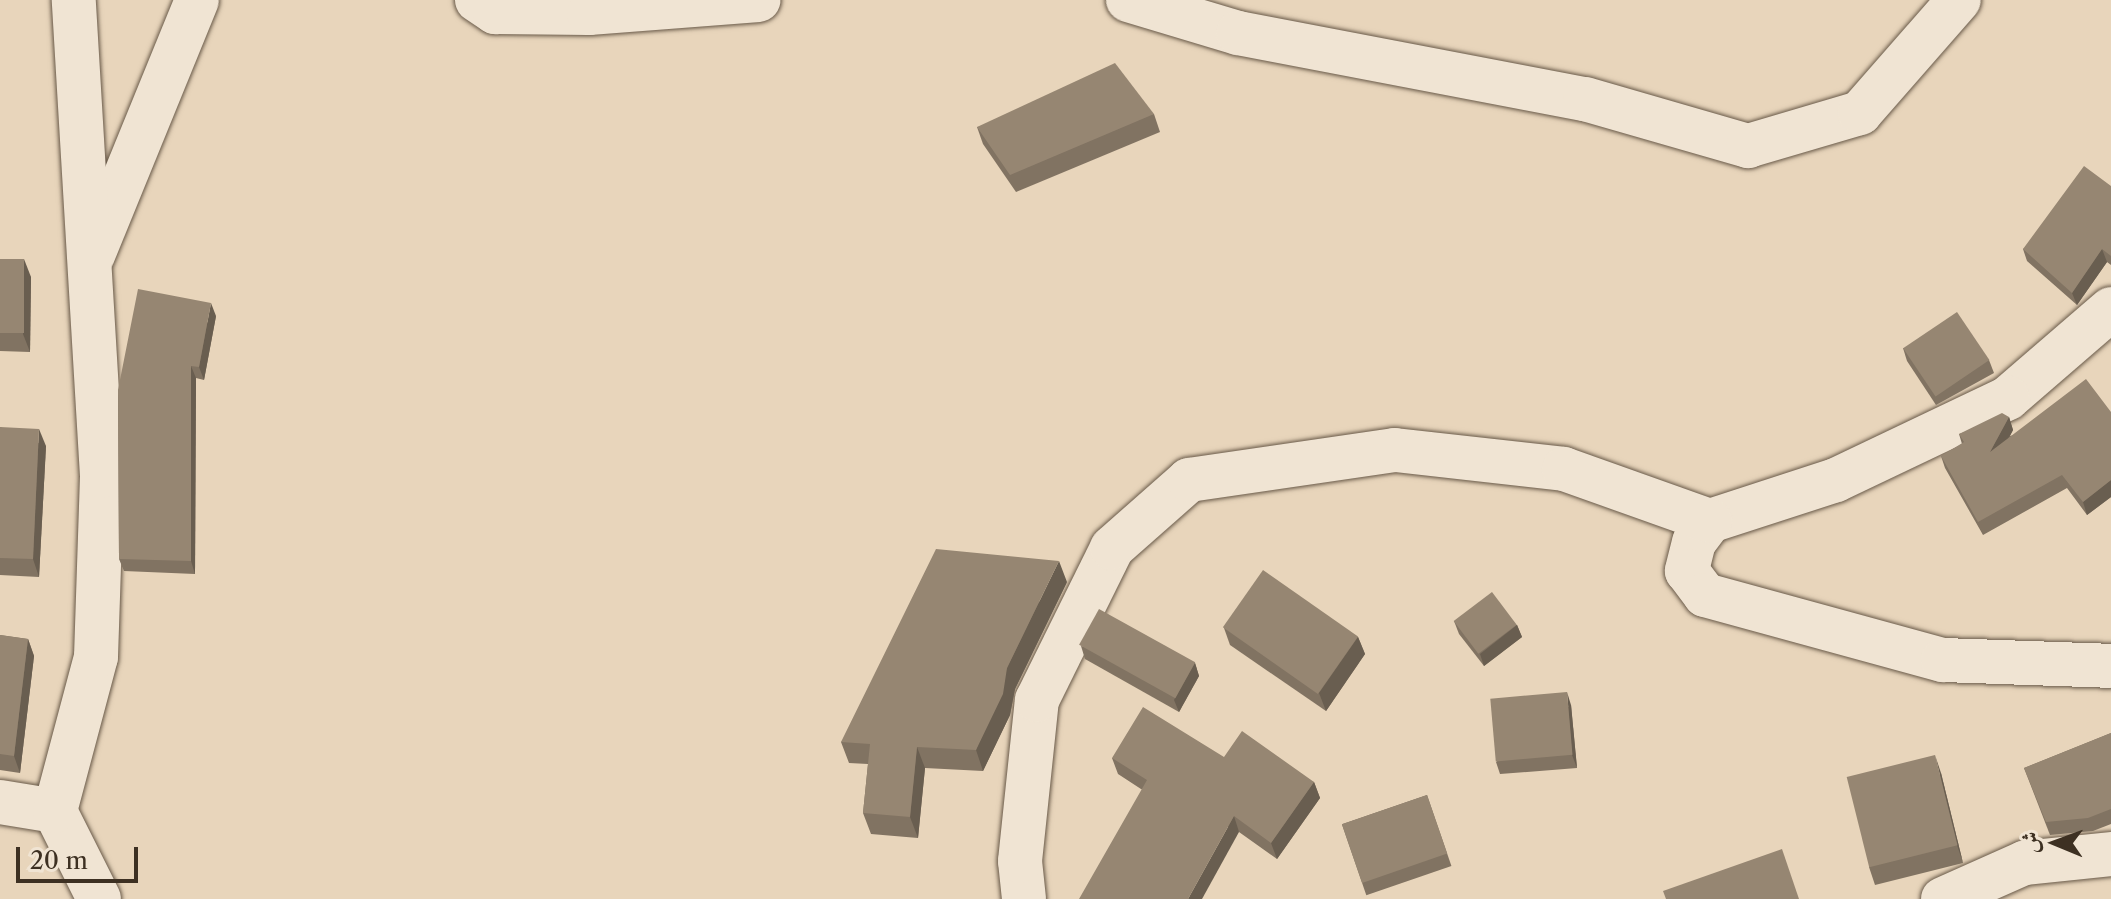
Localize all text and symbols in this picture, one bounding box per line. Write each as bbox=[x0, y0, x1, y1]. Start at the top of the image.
north arrow bbox=[2015, 803, 2095, 883]
scale bar bbox=[20, 831, 142, 881]
text: ش bbox=[2017, 831, 2044, 854]
text: 20 m bbox=[30, 846, 88, 875]

